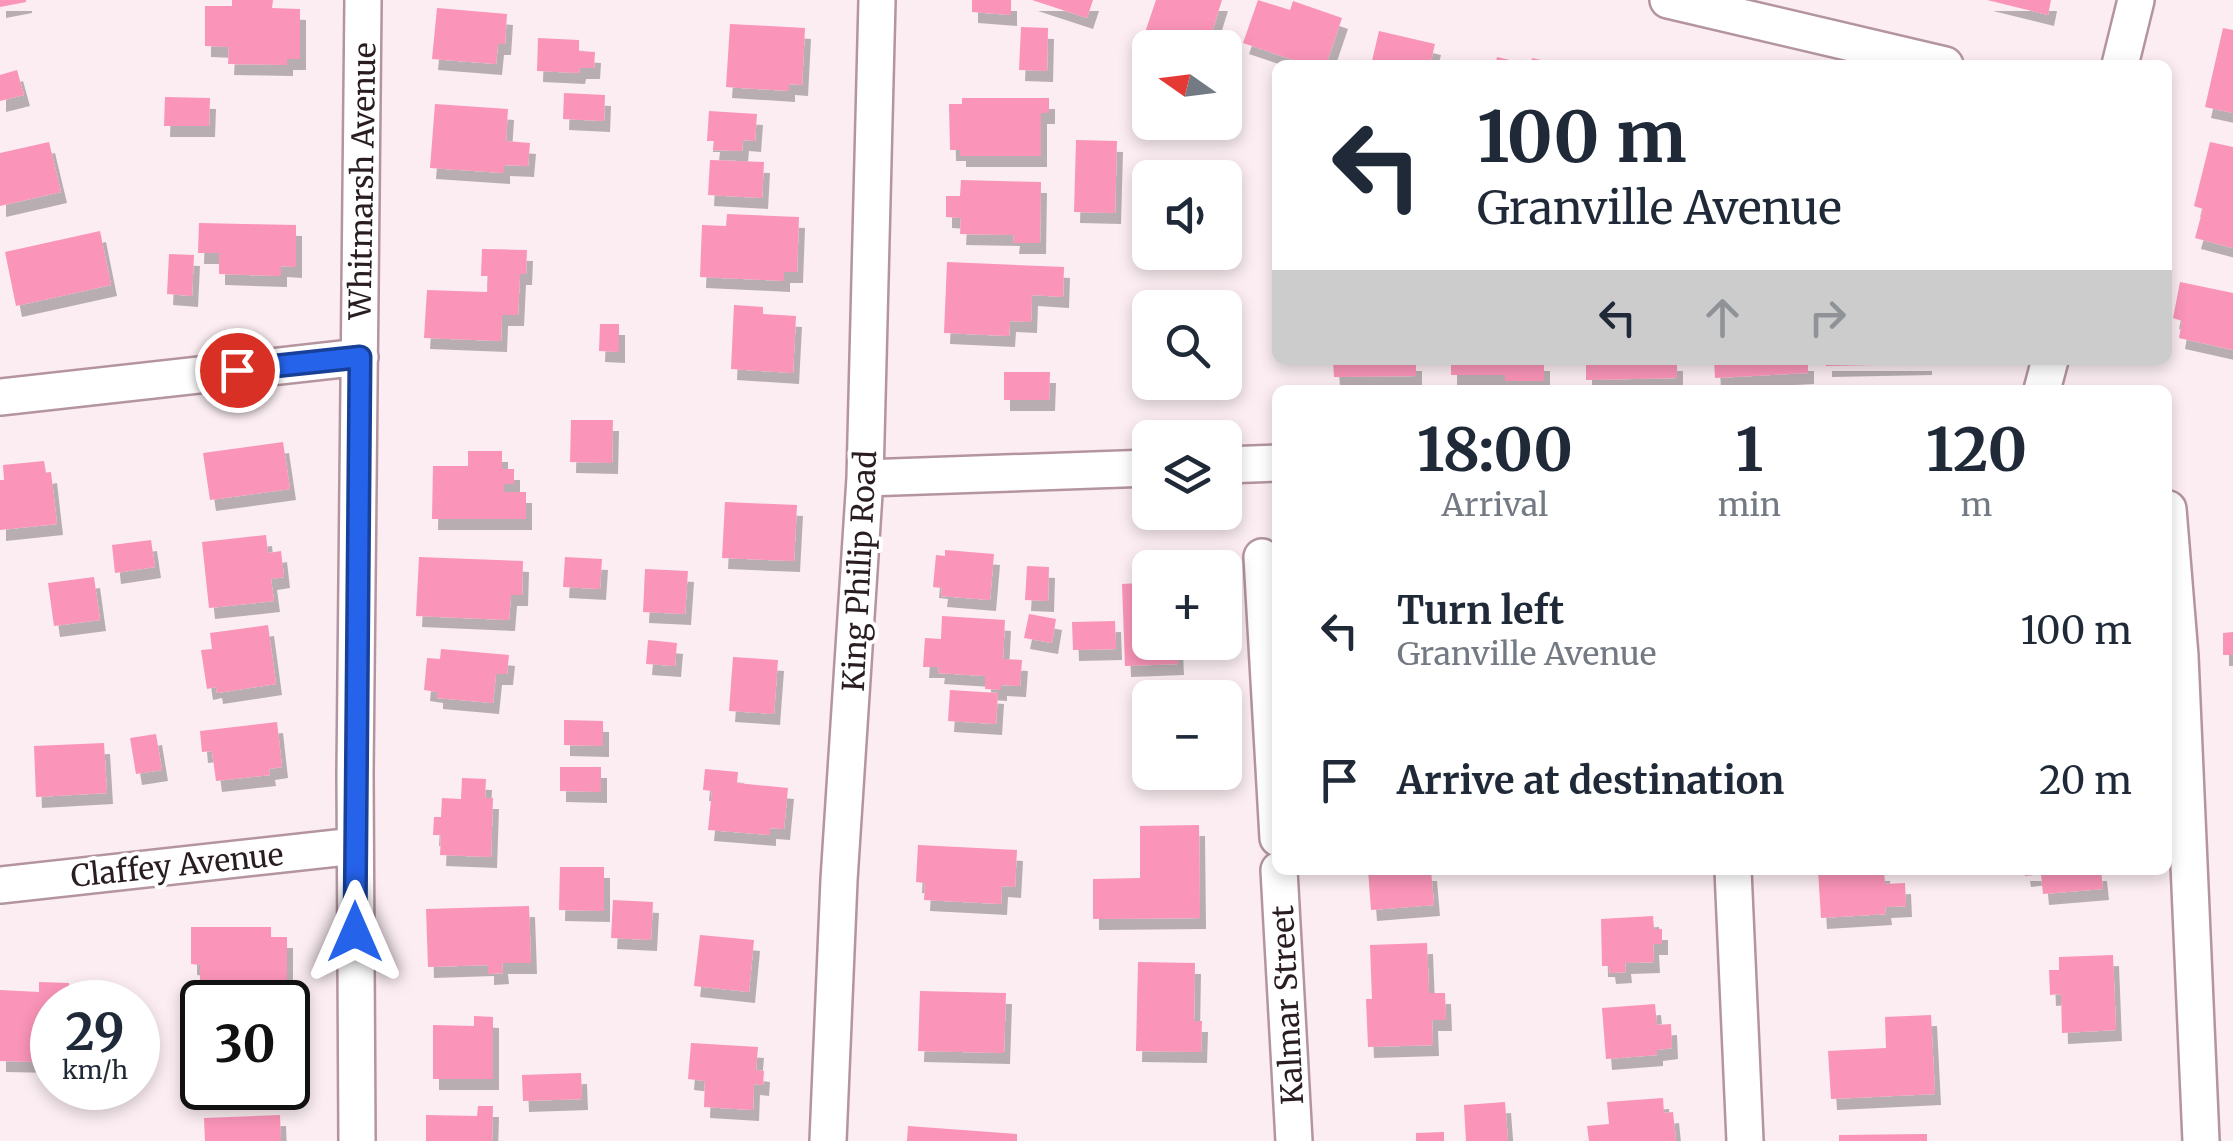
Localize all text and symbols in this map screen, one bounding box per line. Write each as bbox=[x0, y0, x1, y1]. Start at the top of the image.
north arrow bbox=[1132, 30, 1242, 140]
map controls bbox=[1132, 30, 1242, 790]
street label: Whitmarsh Avenue bbox=[341, 42, 383, 321]
text: 100 m bbox=[1477, 93, 1687, 181]
icon: left bbox=[1312, 100, 1442, 230]
button: sound bbox=[1132, 160, 1242, 270]
text: Granville Avenue bbox=[1477, 180, 1842, 236]
button: search bbox=[1132, 290, 1242, 400]
icon: left bbox=[1590, 290, 1645, 345]
icon: ahead bbox=[1695, 290, 1750, 345]
icon: right bbox=[1800, 290, 1855, 345]
pin bbox=[195, 328, 280, 413]
icon: arrive bbox=[210, 343, 265, 398]
text: 18:00 bbox=[1417, 412, 1573, 487]
text: 1 bbox=[1735, 412, 1763, 487]
text: 120 bbox=[1926, 412, 2027, 487]
button: layers bbox=[1132, 420, 1242, 530]
street label: King Philip Road bbox=[834, 449, 884, 693]
text: Arrival bbox=[1441, 485, 1548, 525]
text: min bbox=[1718, 485, 1781, 525]
text: m bbox=[1961, 485, 1992, 525]
button: + bbox=[1132, 550, 1242, 660]
text: Turn left bbox=[1397, 587, 1564, 634]
icon: left bbox=[1312, 603, 1367, 658]
text: 100 m bbox=[2020, 607, 2132, 654]
text: Granville Avenue bbox=[1397, 634, 1656, 674]
button: − bbox=[1132, 680, 1242, 790]
icon: arrive bbox=[1312, 753, 1367, 808]
text: Arrive at destination bbox=[1397, 757, 1784, 804]
text: 20 m bbox=[2039, 757, 2132, 804]
street label: Claffey Avenue bbox=[69, 835, 285, 895]
position arrow bbox=[303, 880, 407, 984]
street label: Kalmar Street bbox=[1263, 904, 1311, 1106]
speed limit sign: 30 bbox=[180, 980, 310, 1110]
text: 29 bbox=[65, 1001, 125, 1064]
text: km/h bbox=[62, 1054, 128, 1086]

